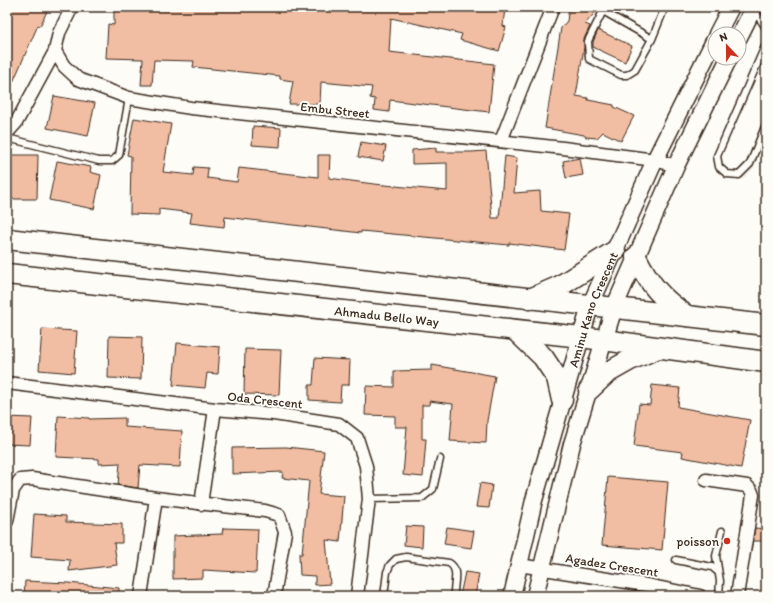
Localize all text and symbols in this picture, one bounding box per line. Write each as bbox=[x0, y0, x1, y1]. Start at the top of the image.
north arrow bbox=[707, 26, 747, 66]
text: N bbox=[718, 30, 729, 45]
street label: Embu Street bbox=[300, 99, 371, 121]
street label: Aminu Kano Crescent bbox=[565, 249, 621, 369]
street label: Ahmadu Bello Way bbox=[334, 302, 440, 329]
street label: Oda Crescent bbox=[227, 389, 304, 411]
place label: poisson bbox=[677, 534, 720, 549]
marker: poisson bbox=[722, 536, 732, 546]
street label: Agadez Crescent bbox=[564, 550, 660, 580]

